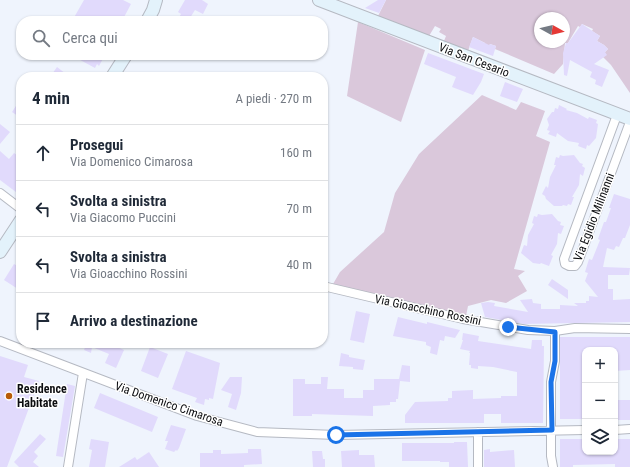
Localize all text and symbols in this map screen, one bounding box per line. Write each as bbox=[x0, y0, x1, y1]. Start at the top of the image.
north arrow bbox=[534, 12, 570, 48]
search box bbox=[16, 16, 328, 60]
icon: search bbox=[30, 27, 52, 49]
text: Cerca qui bbox=[62, 29, 118, 47]
street label: Via San Cesario bbox=[437, 40, 511, 80]
text: 4 min bbox=[32, 88, 70, 108]
text: A piedi · 270 m bbox=[235, 91, 312, 106]
text: Prosegui bbox=[70, 136, 123, 154]
icon: ahead bbox=[32, 142, 54, 164]
text: 160 m bbox=[280, 145, 312, 160]
text: Via Domenico Cimarosa bbox=[70, 154, 193, 169]
street label: Via Egidio Milinanni bbox=[571, 171, 617, 263]
text: Svolta a sinistra bbox=[70, 192, 167, 210]
icon: left bbox=[32, 198, 54, 220]
text: 70 m bbox=[286, 201, 312, 216]
text: Via Giacomo Puccini bbox=[70, 210, 176, 225]
text: Svolta a sinistra bbox=[70, 248, 167, 266]
icon: left bbox=[32, 254, 54, 276]
text: 40 m bbox=[286, 257, 312, 272]
text: Via Gioacchino Rossini bbox=[70, 266, 188, 281]
street label: Via Gioacchino Rossini bbox=[373, 292, 483, 328]
icon: arrive bbox=[32, 310, 54, 332]
text: Arrivo a destinazione bbox=[70, 312, 198, 330]
route end bbox=[499, 318, 517, 336]
map controls bbox=[582, 347, 618, 455]
button: + bbox=[582, 347, 618, 383]
street label: Via Domenico Cimarosa bbox=[113, 379, 225, 429]
place label: Residence Habitate bbox=[17, 382, 67, 410]
button: − bbox=[582, 383, 618, 419]
marker: Residence Habitate bbox=[4, 391, 14, 401]
button: layers bbox=[582, 419, 618, 455]
route start bbox=[327, 426, 345, 444]

